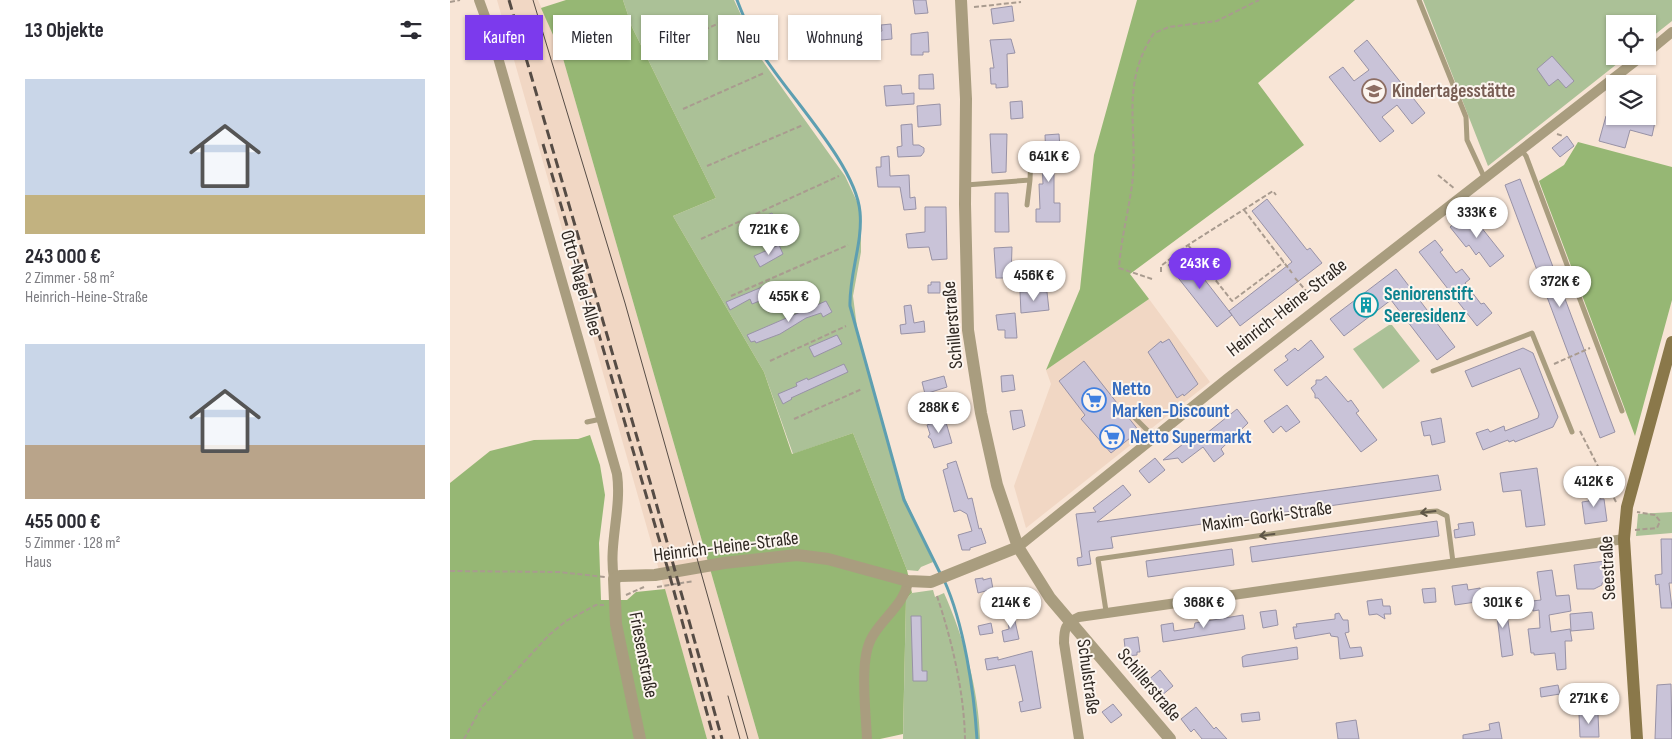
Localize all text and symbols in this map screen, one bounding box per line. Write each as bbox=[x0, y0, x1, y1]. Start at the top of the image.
chip: Kaufen bbox=[465, 15, 543, 60]
chip: Mieten bbox=[553, 15, 631, 60]
chip: Filter bbox=[641, 15, 708, 60]
chip: Neu bbox=[718, 15, 778, 60]
chip: Wohnung bbox=[788, 15, 881, 60]
map controls bbox=[1606, 15, 1656, 125]
button: locate bbox=[1606, 15, 1656, 65]
icon: filters bbox=[397, 16, 425, 44]
text: 13 Objekte bbox=[25, 18, 104, 43]
button: layers bbox=[1606, 75, 1656, 125]
school or university icon: Kindertagesstätte bbox=[1361, 78, 1387, 104]
place label: Kindertagesstätte bbox=[1392, 80, 1515, 103]
icon: home bbox=[180, 111, 270, 201]
pin: 641K € bbox=[1008, 140, 1090, 183]
text: 641K € bbox=[1029, 147, 1069, 166]
pin: 333K € bbox=[1436, 196, 1518, 239]
text: 333K € bbox=[1457, 203, 1497, 222]
pin: 721K € bbox=[728, 214, 810, 256]
text: 721K € bbox=[750, 220, 788, 239]
street label: Otto-Nagel-Allee bbox=[555, 228, 607, 338]
text: 243 000 € bbox=[25, 244, 101, 269]
pin: 243K € bbox=[1159, 248, 1241, 290]
text: 243K € bbox=[1180, 254, 1220, 273]
street label: Heinrich-Heine-Straße bbox=[1222, 254, 1352, 362]
pin: 456K € bbox=[993, 260, 1075, 302]
text: 456K € bbox=[1014, 266, 1054, 285]
pin: 372K € bbox=[1519, 266, 1601, 308]
text: 2 Zimmer · 58 m² bbox=[25, 269, 115, 288]
text: 372K € bbox=[1540, 272, 1580, 291]
pin: 455K € bbox=[748, 280, 830, 323]
street label: Schillerstraße bbox=[938, 280, 968, 370]
place label: Seniorenstift Seeresidenz bbox=[1384, 283, 1473, 328]
text: 455K € bbox=[769, 287, 809, 306]
text: Heinrich-Heine-Straße bbox=[25, 288, 148, 307]
building icon: Seniorenstift Seeresidenz bbox=[1353, 292, 1379, 318]
icon: home bbox=[180, 376, 270, 466]
place label: Netto Marken-Discount bbox=[1112, 378, 1230, 423]
supermarket icon: Netto Marken-Discount bbox=[1081, 387, 1107, 413]
pin: 288K € bbox=[898, 392, 980, 434]
text: 288K € bbox=[919, 398, 959, 417]
supermarket icon: Netto Supermarkt bbox=[1099, 424, 1125, 450]
place label: Netto Supermarkt bbox=[1130, 426, 1252, 449]
pin: 412K € bbox=[1553, 466, 1635, 508]
text: 412K € bbox=[1574, 472, 1614, 491]
street label: Maxim-Gorki-Straße bbox=[1201, 496, 1333, 538]
one-way arrow bbox=[1421, 507, 1437, 517]
text: 455 000 € bbox=[25, 509, 101, 534]
street label: Heinrich-Heine-Straße bbox=[652, 527, 800, 567]
one-way arrow bbox=[1260, 530, 1276, 540]
text: 5 Zimmer · 128 m² bbox=[25, 534, 121, 553]
street label: Seestraße bbox=[1595, 535, 1621, 601]
text: Haus bbox=[25, 553, 52, 572]
pin: 214K € bbox=[970, 586, 1052, 629]
pin: 368K € bbox=[1163, 586, 1245, 629]
pin: 301K € bbox=[1462, 586, 1544, 629]
text: 214K € bbox=[991, 593, 1031, 612]
text: 368K € bbox=[1184, 593, 1224, 612]
text: 301K € bbox=[1483, 593, 1523, 612]
street label: Friesenstraße bbox=[623, 610, 663, 700]
street label: Schulstraße bbox=[1071, 638, 1105, 716]
street label: Schillerstraße bbox=[1112, 644, 1186, 726]
pin: 271K € bbox=[1548, 682, 1630, 725]
text: 271K € bbox=[1569, 689, 1609, 708]

